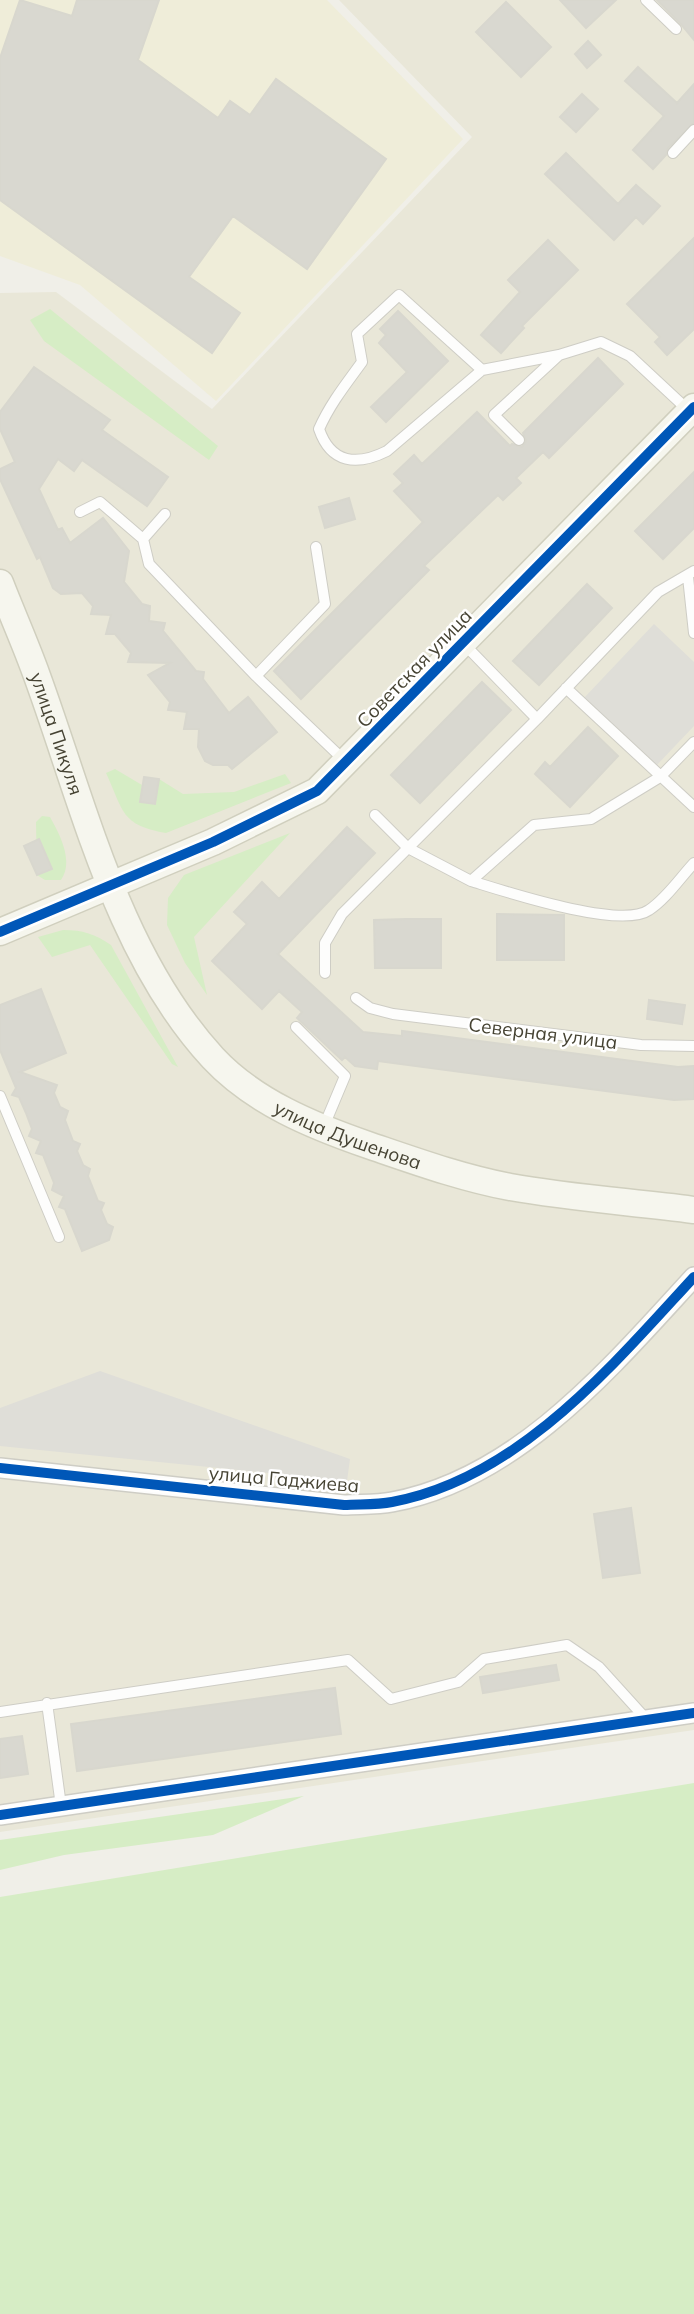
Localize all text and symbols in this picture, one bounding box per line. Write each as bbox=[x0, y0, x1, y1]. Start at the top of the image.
street label: Советская улица bbox=[351, 604, 477, 732]
street label: улица Пикуля bbox=[25, 669, 89, 798]
street label: Северная улица bbox=[467, 1012, 619, 1054]
street label: улица Душенова bbox=[270, 1095, 425, 1174]
street label: улица Гаджиева bbox=[208, 1460, 360, 1498]

